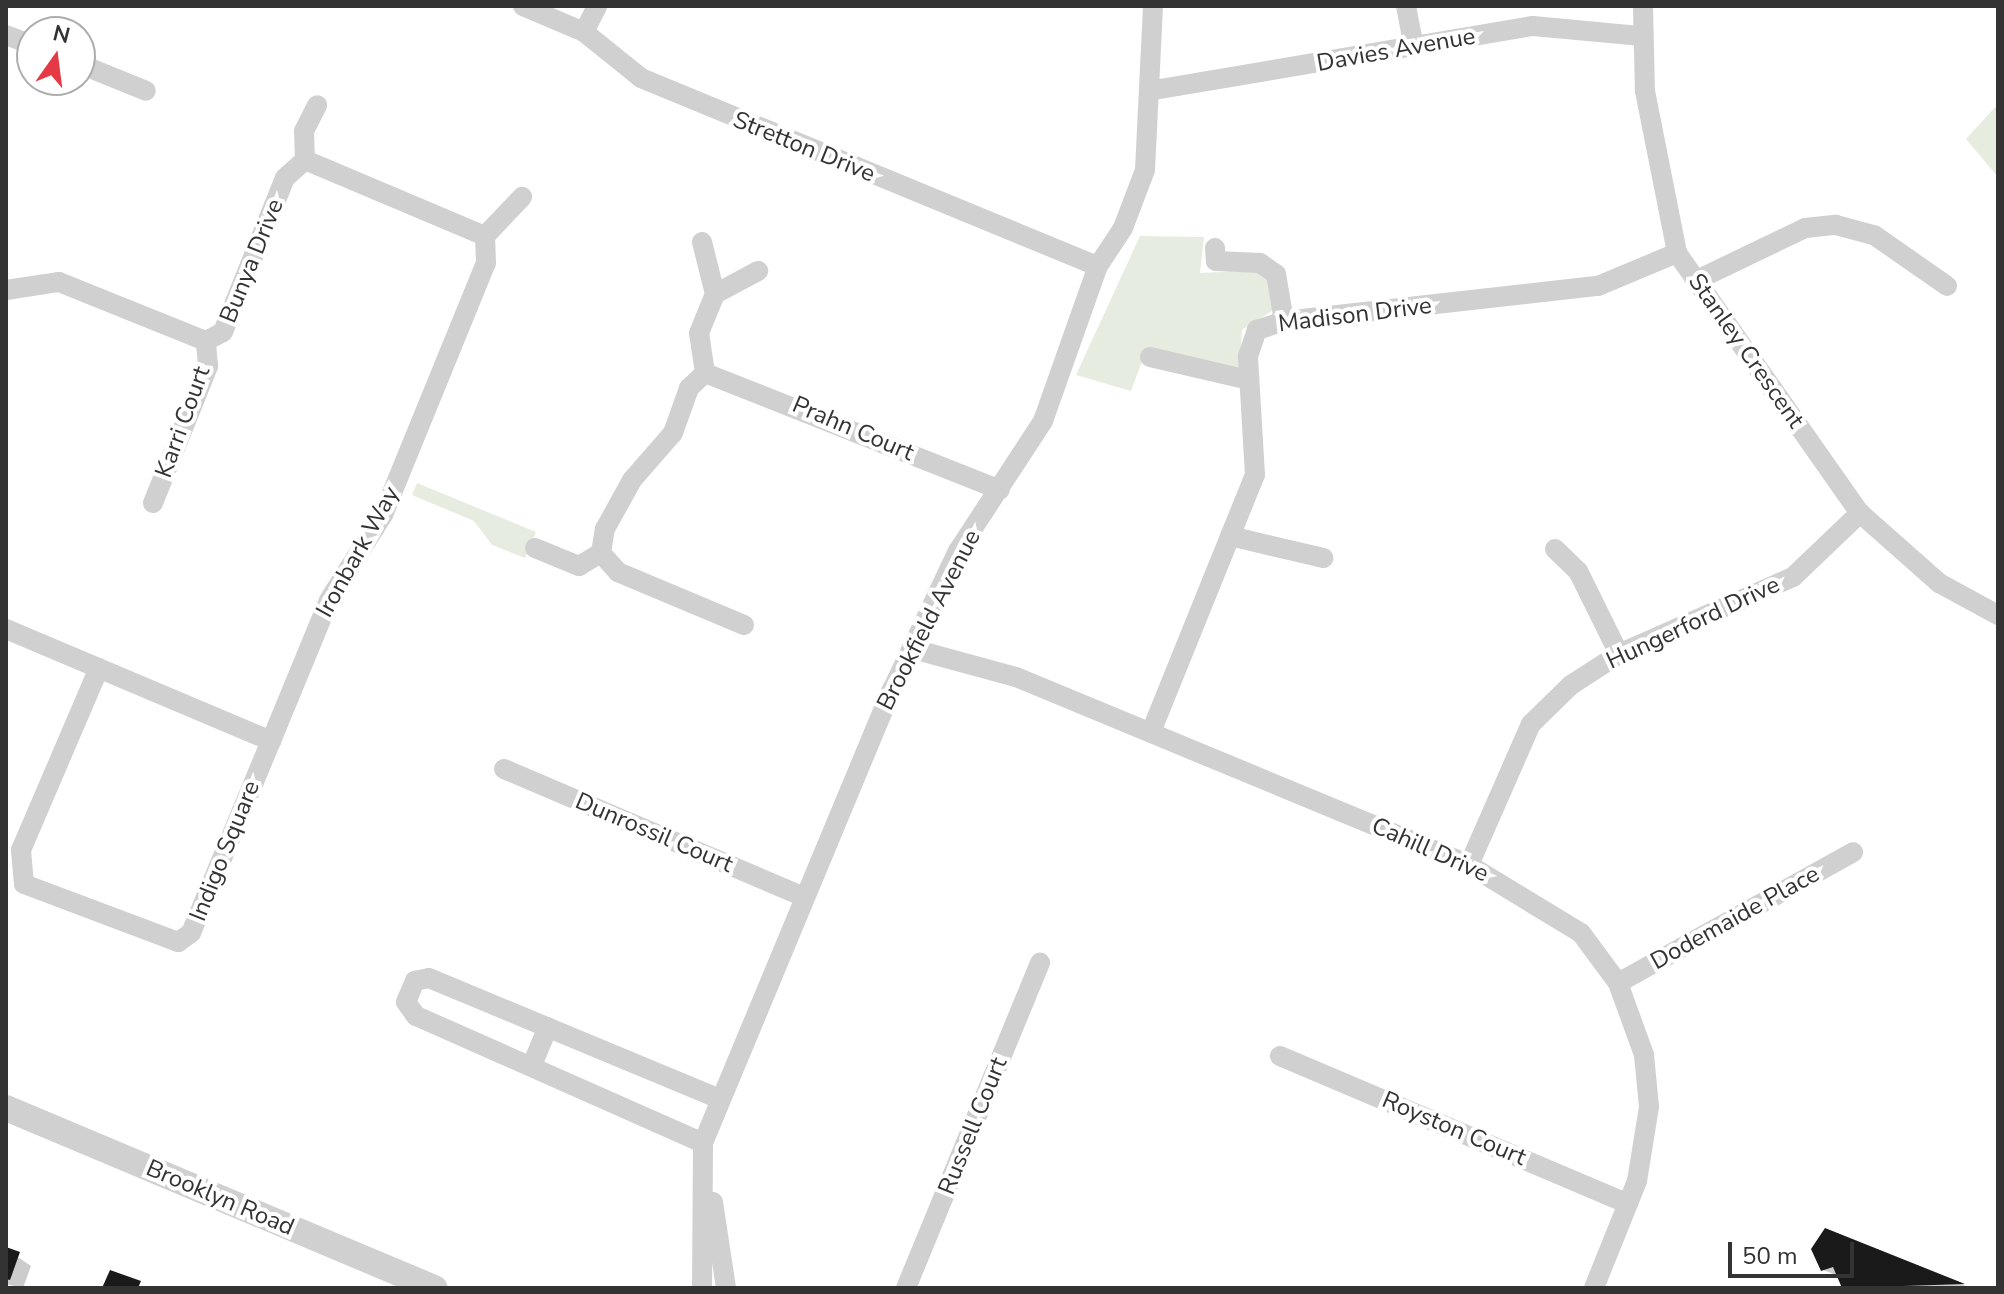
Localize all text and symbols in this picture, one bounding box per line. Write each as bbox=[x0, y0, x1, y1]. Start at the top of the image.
north arrow bbox=[16, 16, 96, 96]
text: N bbox=[50, 18, 73, 51]
street label: Davies Avenue bbox=[1314, 22, 1478, 78]
street label: Stretton Drive bbox=[729, 105, 879, 189]
street label: Bunya Drive bbox=[214, 195, 290, 327]
street label: Stanley Crescent bbox=[1682, 268, 1810, 434]
street label: Madison Drive bbox=[1277, 291, 1433, 339]
street label: Karri Court bbox=[150, 362, 216, 482]
street label: Prahn Court bbox=[788, 390, 918, 468]
street label: Ironbark Way bbox=[310, 482, 406, 622]
street label: Brookfield Avenue bbox=[871, 525, 987, 715]
street label: Hungerford Drive bbox=[1602, 570, 1784, 676]
street label: Indigo Square bbox=[184, 777, 266, 925]
street label: Dunrossil Court bbox=[571, 787, 737, 879]
street label: Cahill Drive bbox=[1367, 811, 1493, 889]
street label: Dodemaide Place bbox=[1646, 860, 1824, 976]
street label: Russell Court bbox=[932, 1053, 1014, 1199]
street label: Royston Court bbox=[1378, 1086, 1530, 1172]
street label: Brooklyn Road bbox=[142, 1154, 298, 1242]
scale bar bbox=[1732, 1226, 1858, 1276]
text: 50 m bbox=[1742, 1240, 1798, 1272]

